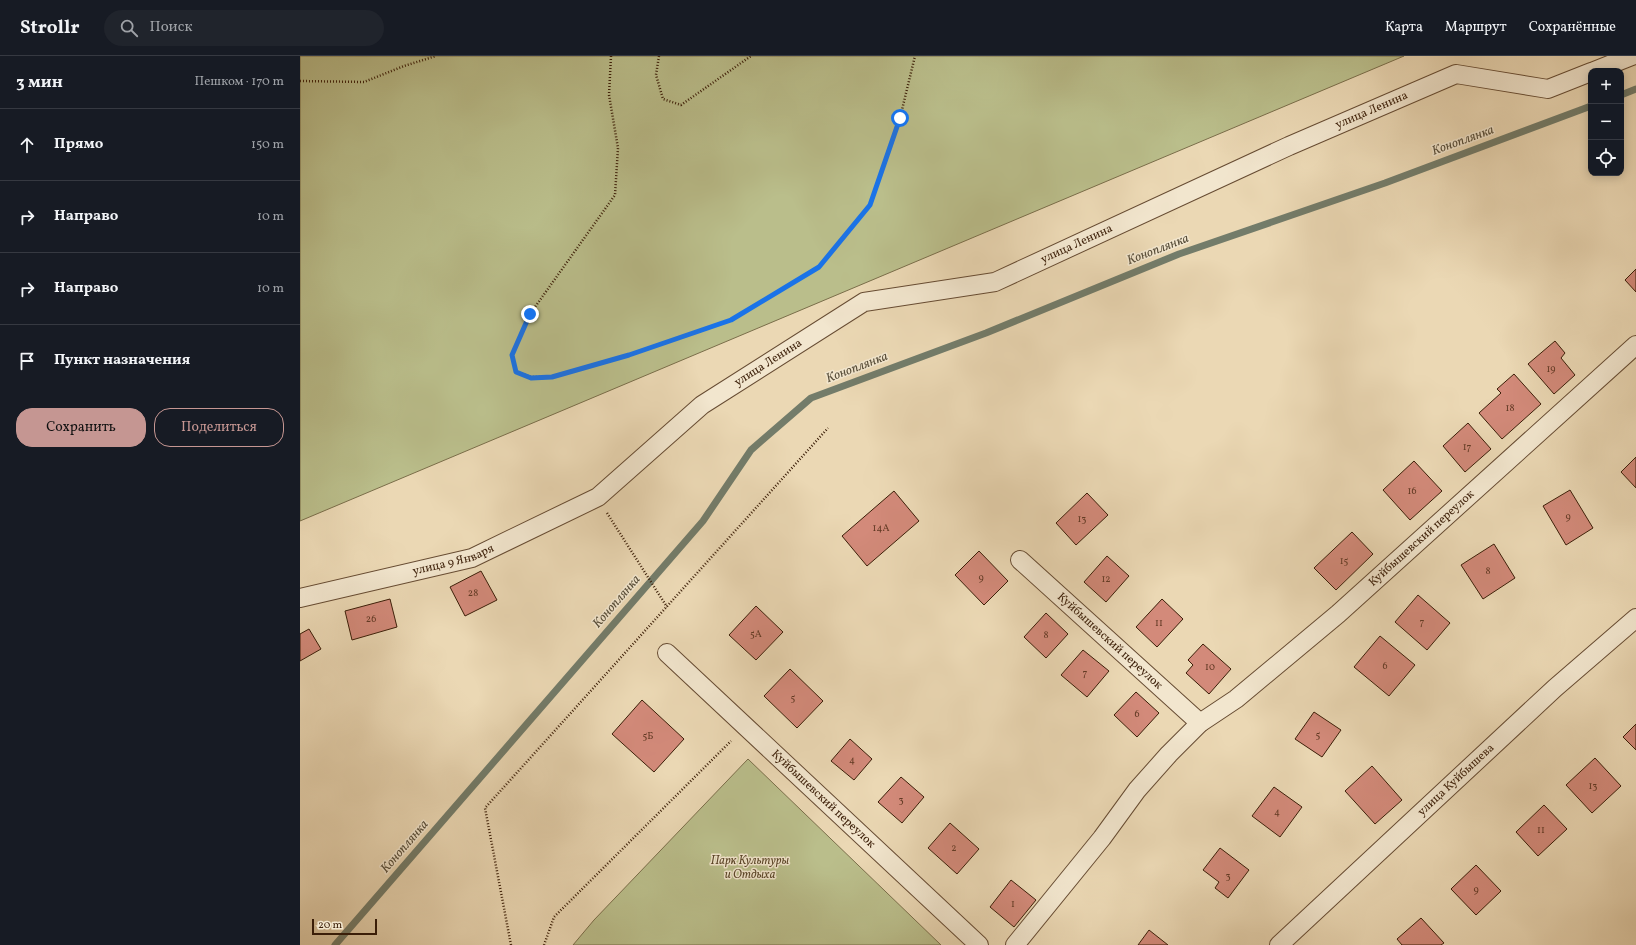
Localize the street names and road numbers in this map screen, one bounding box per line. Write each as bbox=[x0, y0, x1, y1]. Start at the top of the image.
street label: улица Ленина bbox=[1333, 88, 1411, 133]
street label: улица Ленина bbox=[1038, 221, 1115, 268]
street label: улица Ленина bbox=[731, 335, 805, 390]
street label: Куйбышевский переулок bbox=[1365, 486, 1478, 590]
street label: улица 9 Января bbox=[411, 541, 497, 580]
street label: Куйбышевский переулок bbox=[1053, 589, 1166, 694]
street label: улица Куйбышева bbox=[1414, 740, 1498, 820]
street label: Куйбышевский переулок bbox=[768, 747, 879, 852]

